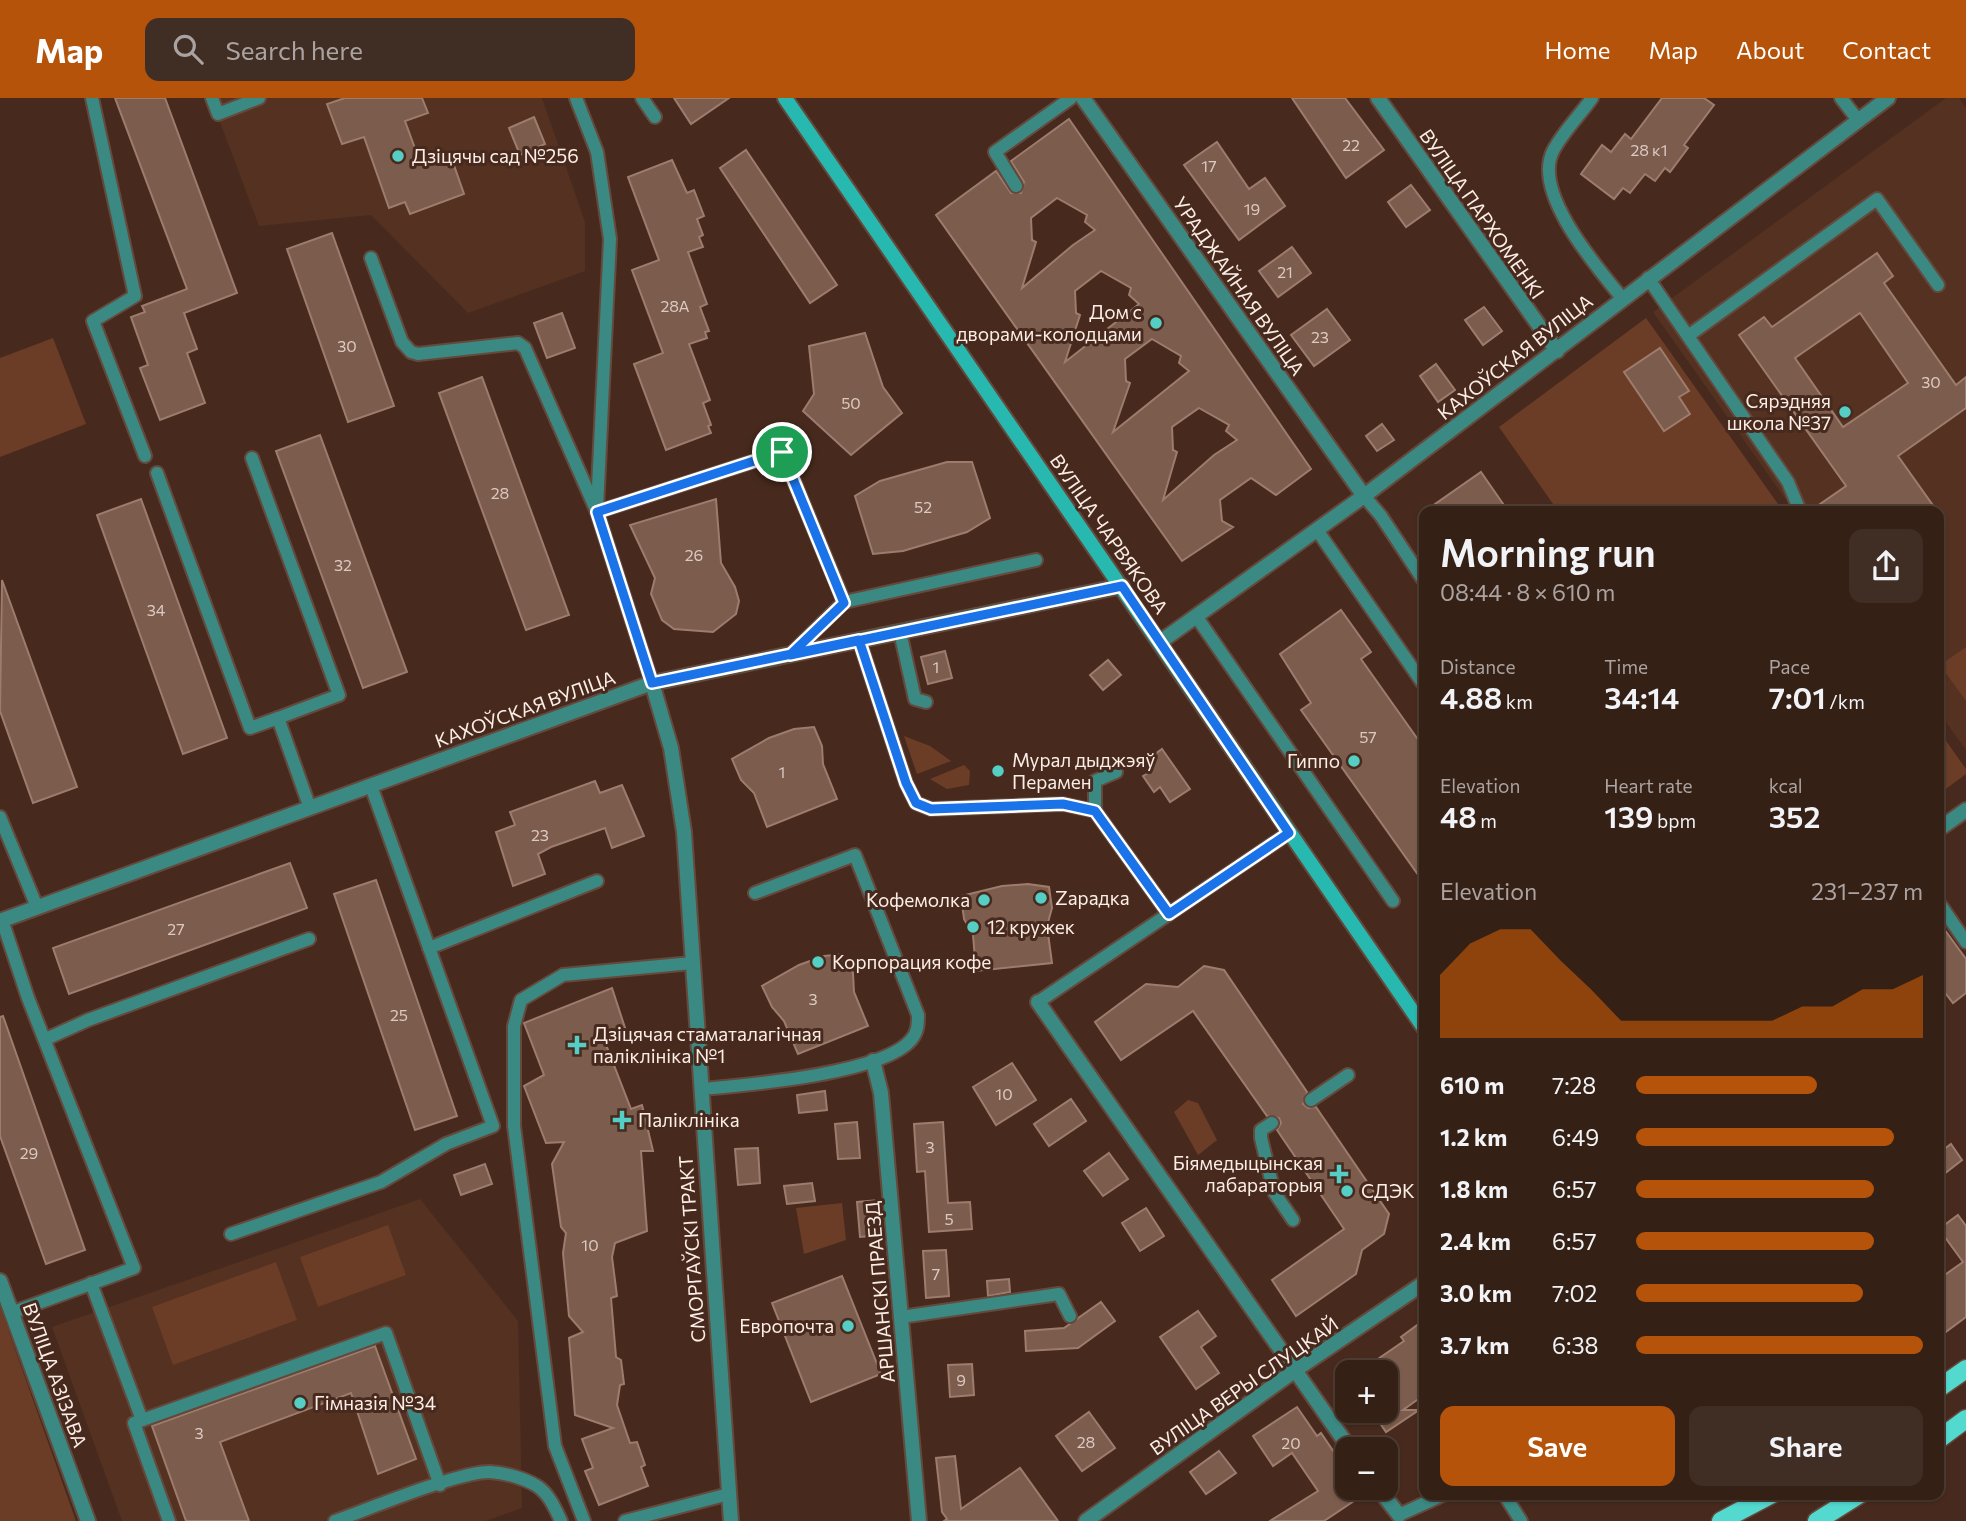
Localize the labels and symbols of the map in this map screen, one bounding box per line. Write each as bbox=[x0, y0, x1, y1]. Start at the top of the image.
street label: ВУЛІЦА ПАРХОМЕНКІ bbox=[1415, 124, 1550, 303]
house number: 22 bbox=[1342, 135, 1360, 154]
house number: 28 к1 bbox=[1630, 140, 1668, 159]
place label: Дзіцячы сад №256 bbox=[412, 144, 579, 167]
marker: Дзіцячы сад №256 bbox=[390, 148, 406, 164]
house number: 17 bbox=[1201, 156, 1217, 175]
street label: УРАДЖАЙНАЯ ВУЛІЦА bbox=[1169, 192, 1310, 379]
house number: 19 bbox=[1244, 199, 1260, 218]
house number: 21 bbox=[1277, 262, 1293, 281]
street label: КАХОЎСКАЯ ВУЛІЦА bbox=[1433, 289, 1597, 424]
house number: 28А bbox=[660, 296, 690, 315]
place label: Дом с дворами-колодцами bbox=[956, 300, 1142, 345]
marker: Дом с дворами-колодцами bbox=[1148, 315, 1164, 331]
house number: 23 bbox=[1311, 327, 1329, 346]
house number: 30 bbox=[337, 336, 357, 355]
house number: 30 bbox=[1921, 372, 1941, 391]
place label: Сярэдняя школа №37 bbox=[1727, 389, 1831, 434]
house number: 50 bbox=[841, 393, 861, 412]
marker: Сярэдняя школа №37 bbox=[1837, 404, 1853, 420]
pin bbox=[752, 422, 812, 482]
street label: ВУЛІЦА ЧАРВЯКОВА bbox=[1046, 449, 1173, 618]
house number: 28 bbox=[491, 483, 509, 502]
house number: 52 bbox=[914, 497, 932, 516]
house number: 26 bbox=[685, 545, 703, 564]
house number: 32 bbox=[334, 555, 352, 574]
house number: 34 bbox=[147, 600, 166, 619]
house number: 1 bbox=[933, 657, 939, 676]
street label: КАХОЎСКАЯ ВУЛІЦА bbox=[431, 665, 618, 752]
house number: 57 bbox=[1359, 727, 1377, 746]
place label: Мурал дыджэяў Перамен bbox=[1012, 748, 1156, 793]
place label: Гиппо bbox=[1287, 749, 1340, 772]
marker: Гиппо bbox=[1346, 753, 1362, 769]
house number: 1 bbox=[779, 762, 785, 781]
marker: Мурал дыджэяў Перамен bbox=[990, 763, 1006, 779]
house number: 23 bbox=[531, 825, 549, 844]
place label: Zарадка bbox=[1055, 886, 1130, 909]
place label: Кофемолка bbox=[866, 888, 970, 911]
marker: Zарадка bbox=[1033, 890, 1049, 906]
marker: Кофемолка bbox=[976, 892, 992, 908]
place label: 12 кружек bbox=[987, 915, 1075, 938]
house number: 27 bbox=[167, 919, 185, 938]
marker: 12 кружек bbox=[965, 919, 981, 935]
place label: Корпорация кофе bbox=[832, 950, 991, 973]
marker: Корпорация кофе bbox=[810, 954, 826, 970]
house number: 3 bbox=[808, 989, 818, 1008]
house number: 25 bbox=[390, 1005, 408, 1024]
place label: Дзіцячая стаматалагічная паліклініка №1 bbox=[593, 1022, 822, 1067]
marker: Дзіцячая стаматалагічная паліклініка №1 bbox=[567, 1035, 587, 1055]
house number: 10 bbox=[995, 1084, 1013, 1103]
place label: Паліклініка bbox=[638, 1108, 740, 1131]
marker: Паліклініка bbox=[612, 1110, 632, 1130]
house number: 3 bbox=[925, 1137, 935, 1156]
house number: 29 bbox=[20, 1143, 38, 1162]
place label: Біямедыцынская лабараторыя bbox=[1173, 1151, 1323, 1196]
street label: СМОРГАЎСКІ ТРАКТ bbox=[673, 1155, 710, 1343]
marker: Біямедыцынская лабараторыя bbox=[1329, 1164, 1349, 1184]
place label: СДЭК bbox=[1361, 1179, 1415, 1202]
marker: СДЭК bbox=[1339, 1183, 1355, 1199]
street label: АРШАНСКІ ПРАЕЗД bbox=[860, 1200, 899, 1384]
house number: 5 bbox=[944, 1209, 954, 1228]
house number: 10 bbox=[581, 1235, 599, 1254]
house number: 7 bbox=[932, 1264, 940, 1283]
street label: ВУЛІЦА АЗІЗАВА bbox=[19, 1299, 92, 1450]
street label: ВУЛІЦА ВЕРЫ СЛУЦКАЙ bbox=[1145, 1312, 1342, 1459]
place label: Европочта bbox=[739, 1314, 834, 1337]
marker: Европочта bbox=[840, 1318, 856, 1334]
house number: 9 bbox=[956, 1370, 966, 1389]
place label: Гімназія №34 bbox=[314, 1391, 436, 1414]
marker: Гімназія №34 bbox=[292, 1395, 308, 1411]
house number: 3 bbox=[194, 1423, 204, 1442]
house number: 28 bbox=[1077, 1432, 1095, 1451]
house number: 20 bbox=[1281, 1433, 1301, 1452]

